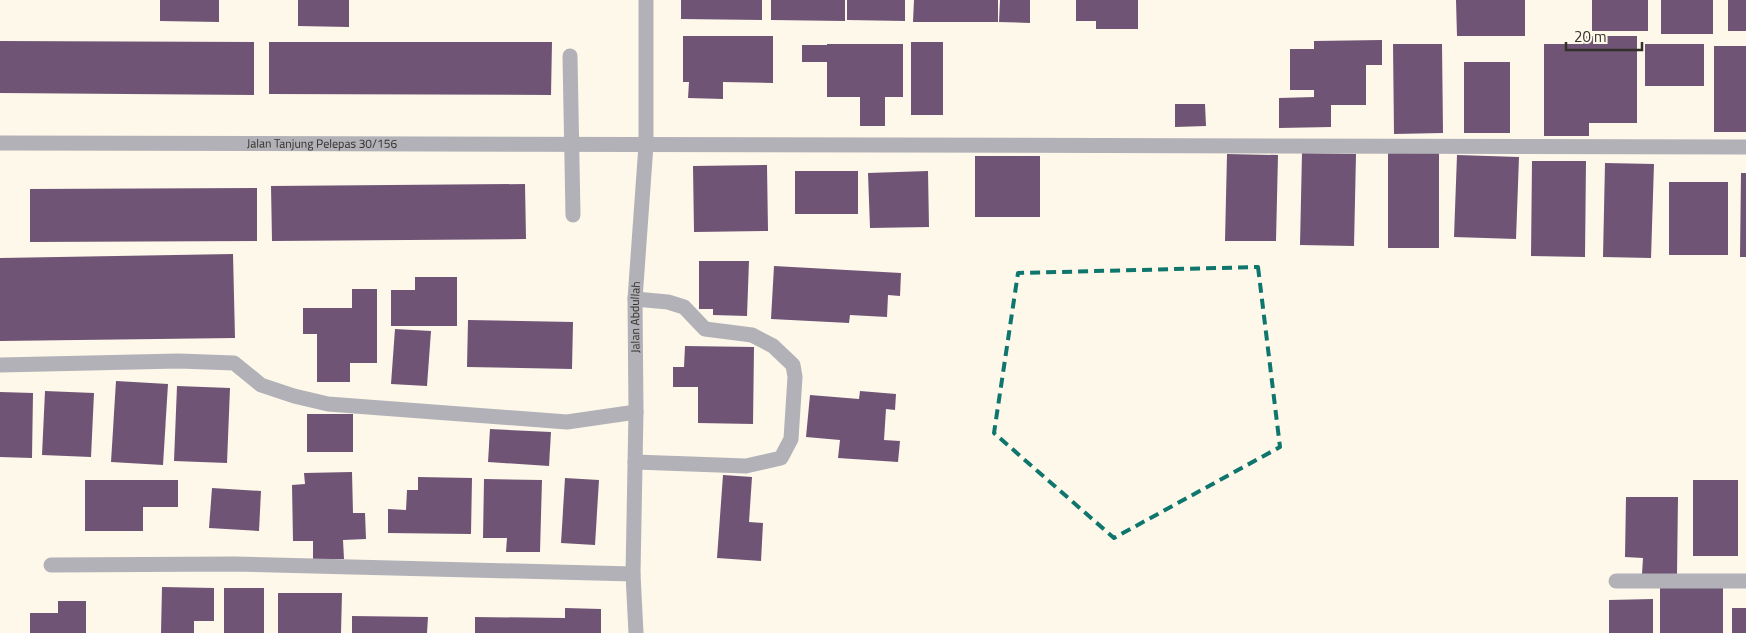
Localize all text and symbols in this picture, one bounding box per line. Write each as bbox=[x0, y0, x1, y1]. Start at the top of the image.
scale bar bbox=[1566, 20, 1642, 52]
text: 20 m bbox=[1574, 25, 1607, 48]
street label: Jalan Tanjung Pelepas 30/156 bbox=[247, 134, 398, 153]
street label: Jalan Abdullah bbox=[625, 281, 645, 353]

